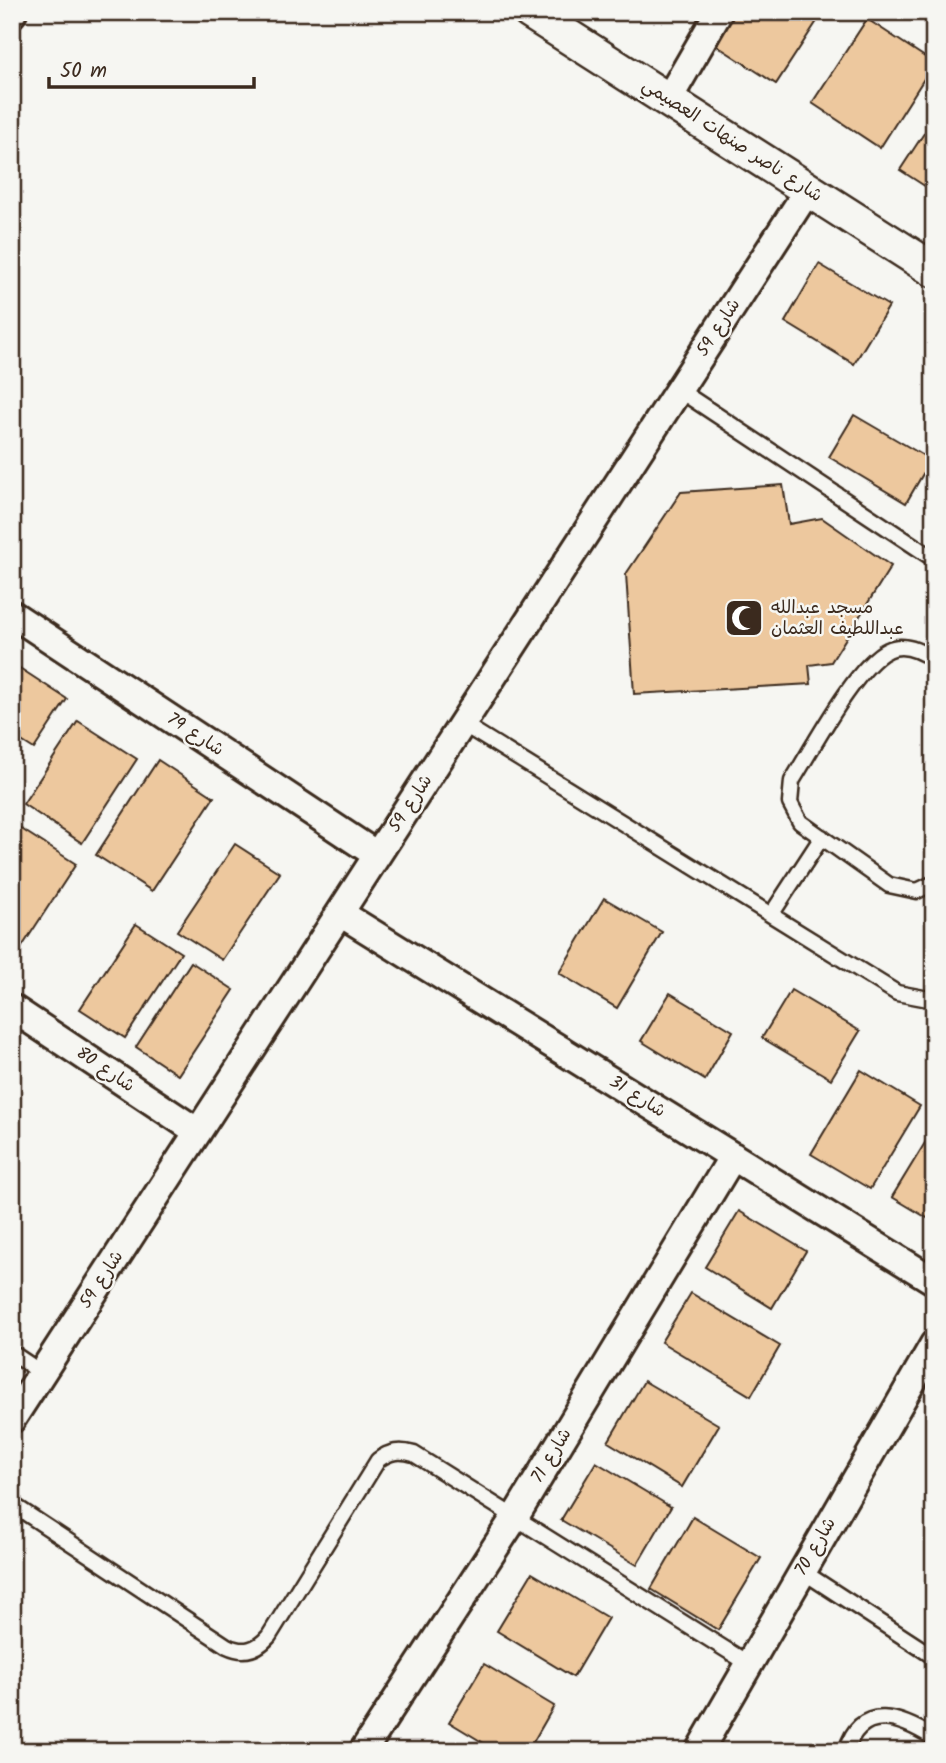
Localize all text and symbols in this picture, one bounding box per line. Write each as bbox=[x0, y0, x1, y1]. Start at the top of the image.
scale bar bbox=[49, 46, 254, 90]
text: 50 m bbox=[60, 55, 107, 88]
street label: شارع ناصر صنهات العصيمي bbox=[636, 72, 828, 210]
street label: شارع 59 bbox=[689, 293, 749, 363]
place label: مسجد عبدالله عبداللطيف العثمان bbox=[771, 594, 904, 644]
mosque icon: مسجد عبدالله عبداللطيف العثمان bbox=[723, 597, 765, 639]
street label: شارع 79 bbox=[161, 706, 229, 764]
street label: شارع 59 bbox=[381, 769, 441, 839]
street label: شارع 80 bbox=[70, 1040, 140, 1100]
street label: شارع 31 bbox=[603, 1068, 671, 1126]
street label: شارع 59 bbox=[72, 1245, 132, 1315]
street label: شارع 71 bbox=[524, 1423, 580, 1489]
street label: شارع 70 bbox=[788, 1512, 844, 1582]

